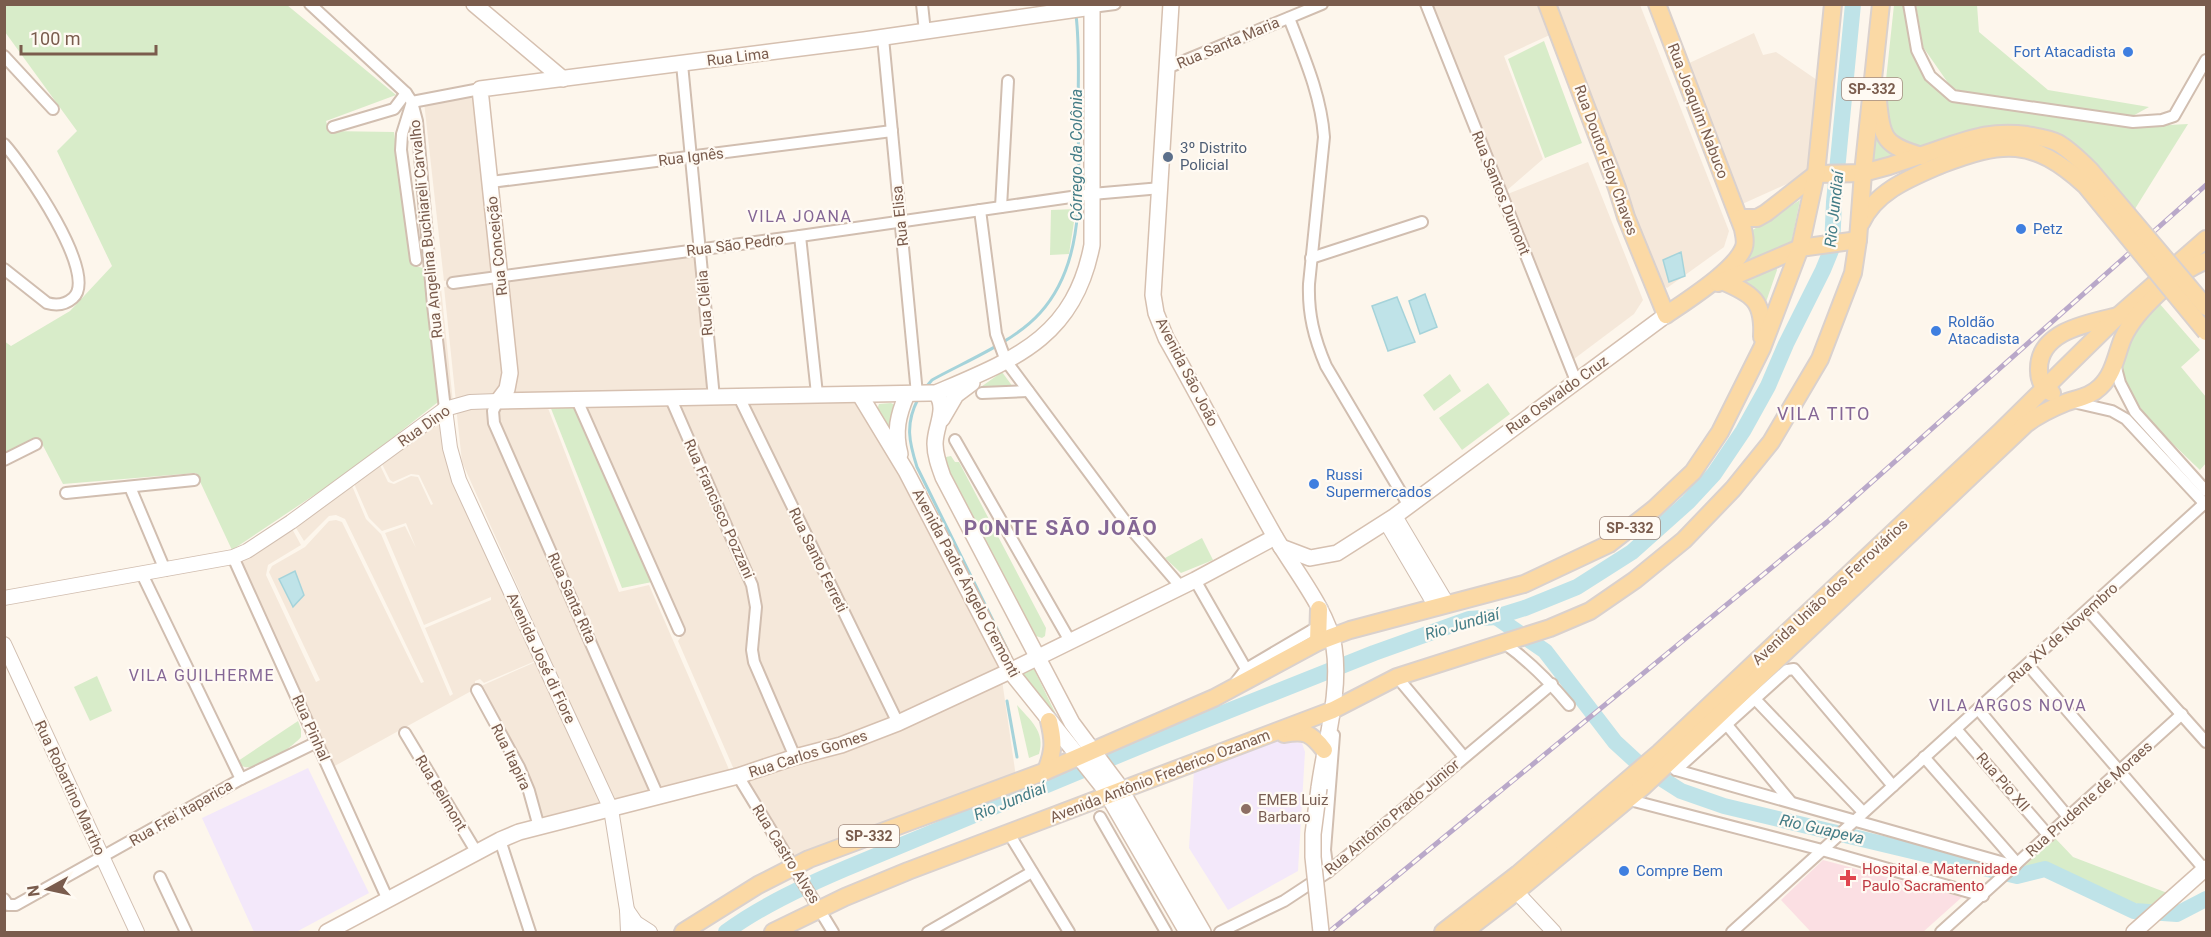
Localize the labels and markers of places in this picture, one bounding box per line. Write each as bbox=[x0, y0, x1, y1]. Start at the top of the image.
place label: Fort Atacadista bbox=[2014, 43, 2116, 61]
marker: Fort Atacadista bbox=[2121, 45, 2135, 59]
place label: 3º Distrito Policial bbox=[1180, 139, 1247, 174]
marker: 3º Distrito Policial bbox=[1161, 150, 1175, 164]
place label: Petz bbox=[2033, 220, 2063, 238]
marker: Petz bbox=[2014, 222, 2028, 236]
place label: Roldão Atacadista bbox=[1948, 313, 2020, 348]
marker: Roldão Atacadista bbox=[1929, 324, 1943, 338]
place label: Russi Supermercados bbox=[1326, 466, 1431, 501]
marker: Russi Supermercados bbox=[1307, 477, 1321, 491]
place label: EMEB Luiz Barbaro bbox=[1258, 791, 1328, 826]
marker: EMEB Luiz Barbaro bbox=[1239, 802, 1253, 816]
place label: Hospital e Maternidade Paulo Sacramento bbox=[1862, 860, 2017, 895]
place label: Compre Bem bbox=[1636, 862, 1723, 880]
marker: Compre Bem bbox=[1617, 864, 1631, 878]
marker: Hospital e Maternidade Paulo Sacramento bbox=[1839, 869, 1857, 887]

